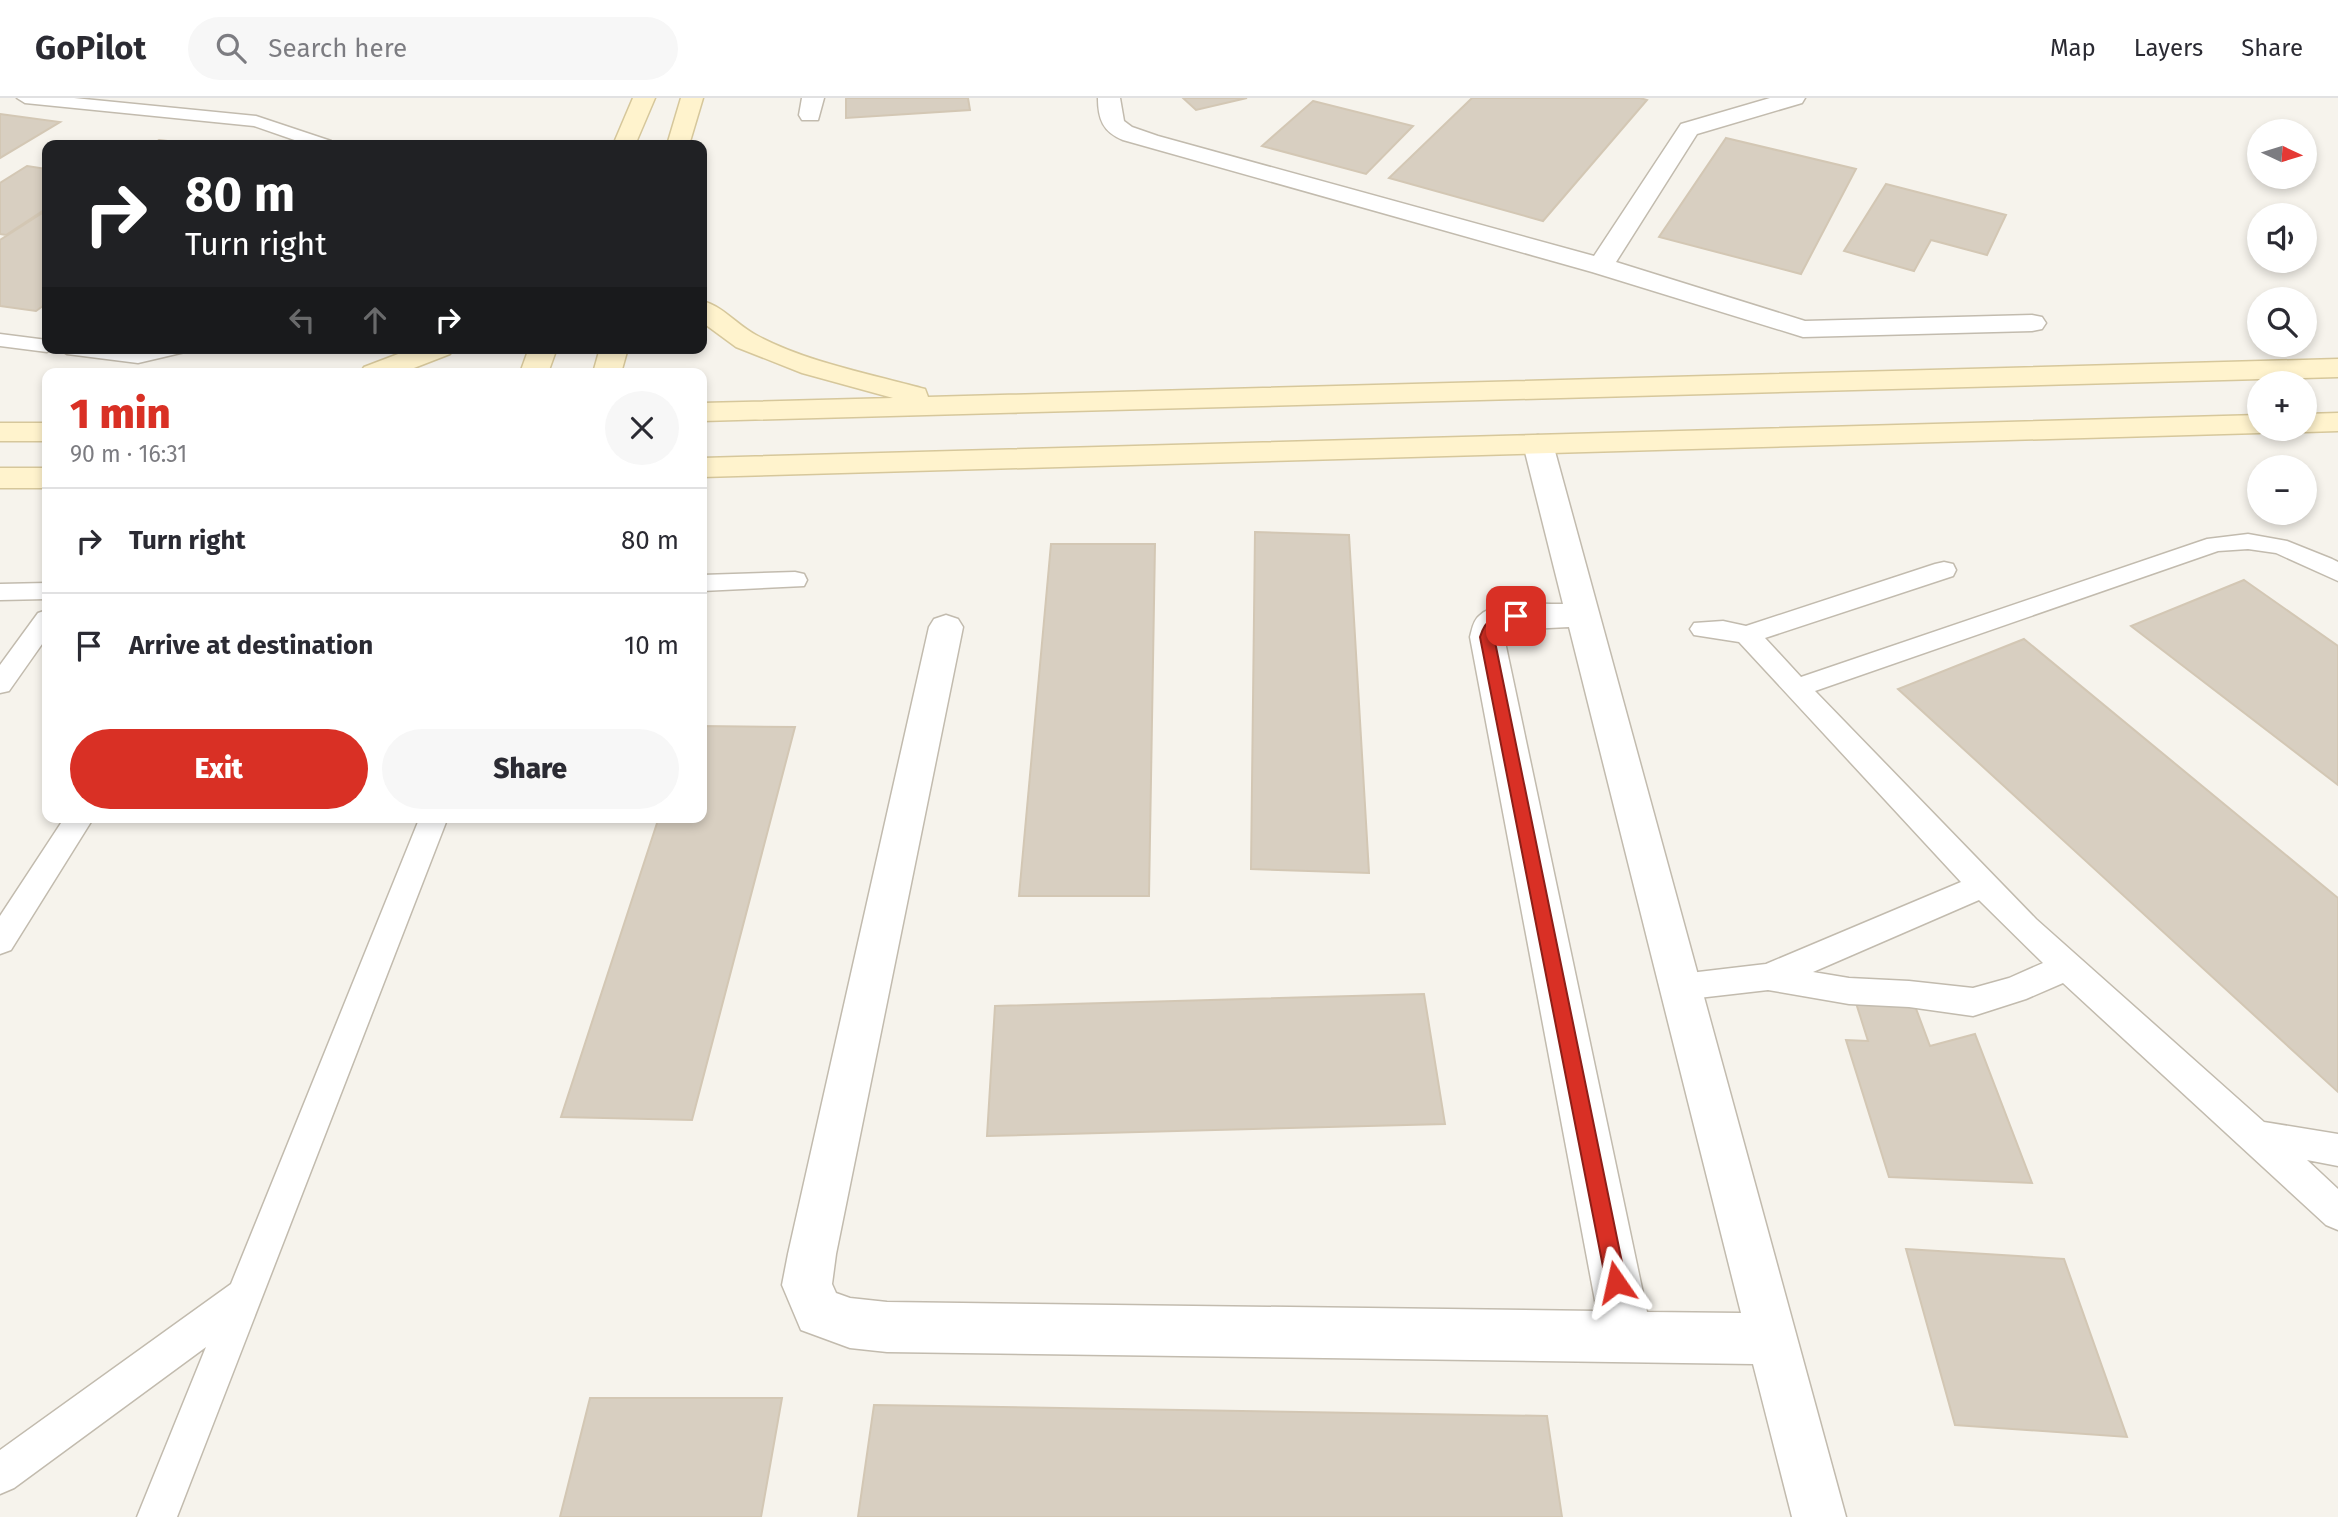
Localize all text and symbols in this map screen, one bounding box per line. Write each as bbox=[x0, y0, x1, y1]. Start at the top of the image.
search box bbox=[188, 17, 678, 80]
text: GoPilot bbox=[35, 28, 146, 68]
icon: search bbox=[212, 29, 250, 67]
text: Search here bbox=[268, 33, 407, 64]
text: Map bbox=[2050, 34, 2096, 62]
text: Layers bbox=[2134, 34, 2203, 62]
text: Share bbox=[2241, 34, 2303, 62]
north arrow bbox=[2247, 119, 2317, 189]
map controls bbox=[2247, 119, 2317, 525]
text: 80 m bbox=[185, 165, 295, 224]
icon: right bbox=[70, 168, 161, 259]
button: sound bbox=[2247, 203, 2317, 273]
text: Turn right bbox=[185, 225, 327, 263]
button: search bbox=[2247, 287, 2317, 357]
icon: left bbox=[283, 301, 321, 339]
icon: ahead bbox=[356, 301, 394, 339]
icon: right bbox=[429, 301, 467, 339]
button: + bbox=[2247, 371, 2317, 441]
text: 1 min bbox=[70, 389, 171, 439]
button: close bbox=[605, 391, 679, 465]
text: 90 m · 16:31 bbox=[70, 440, 187, 468]
button: − bbox=[2247, 455, 2317, 525]
icon: right bbox=[70, 522, 108, 560]
text: Turn right bbox=[129, 525, 246, 556]
text: 80 m bbox=[621, 525, 679, 556]
pin bbox=[1486, 586, 1546, 646]
icon: arrive bbox=[1497, 597, 1535, 635]
icon: arrive bbox=[70, 627, 108, 665]
text: Arrive at destination bbox=[129, 630, 373, 661]
text: 10 m bbox=[624, 630, 679, 661]
button: Exit bbox=[70, 729, 368, 809]
button: Share bbox=[382, 729, 679, 809]
position arrow bbox=[1579, 1245, 1653, 1319]

